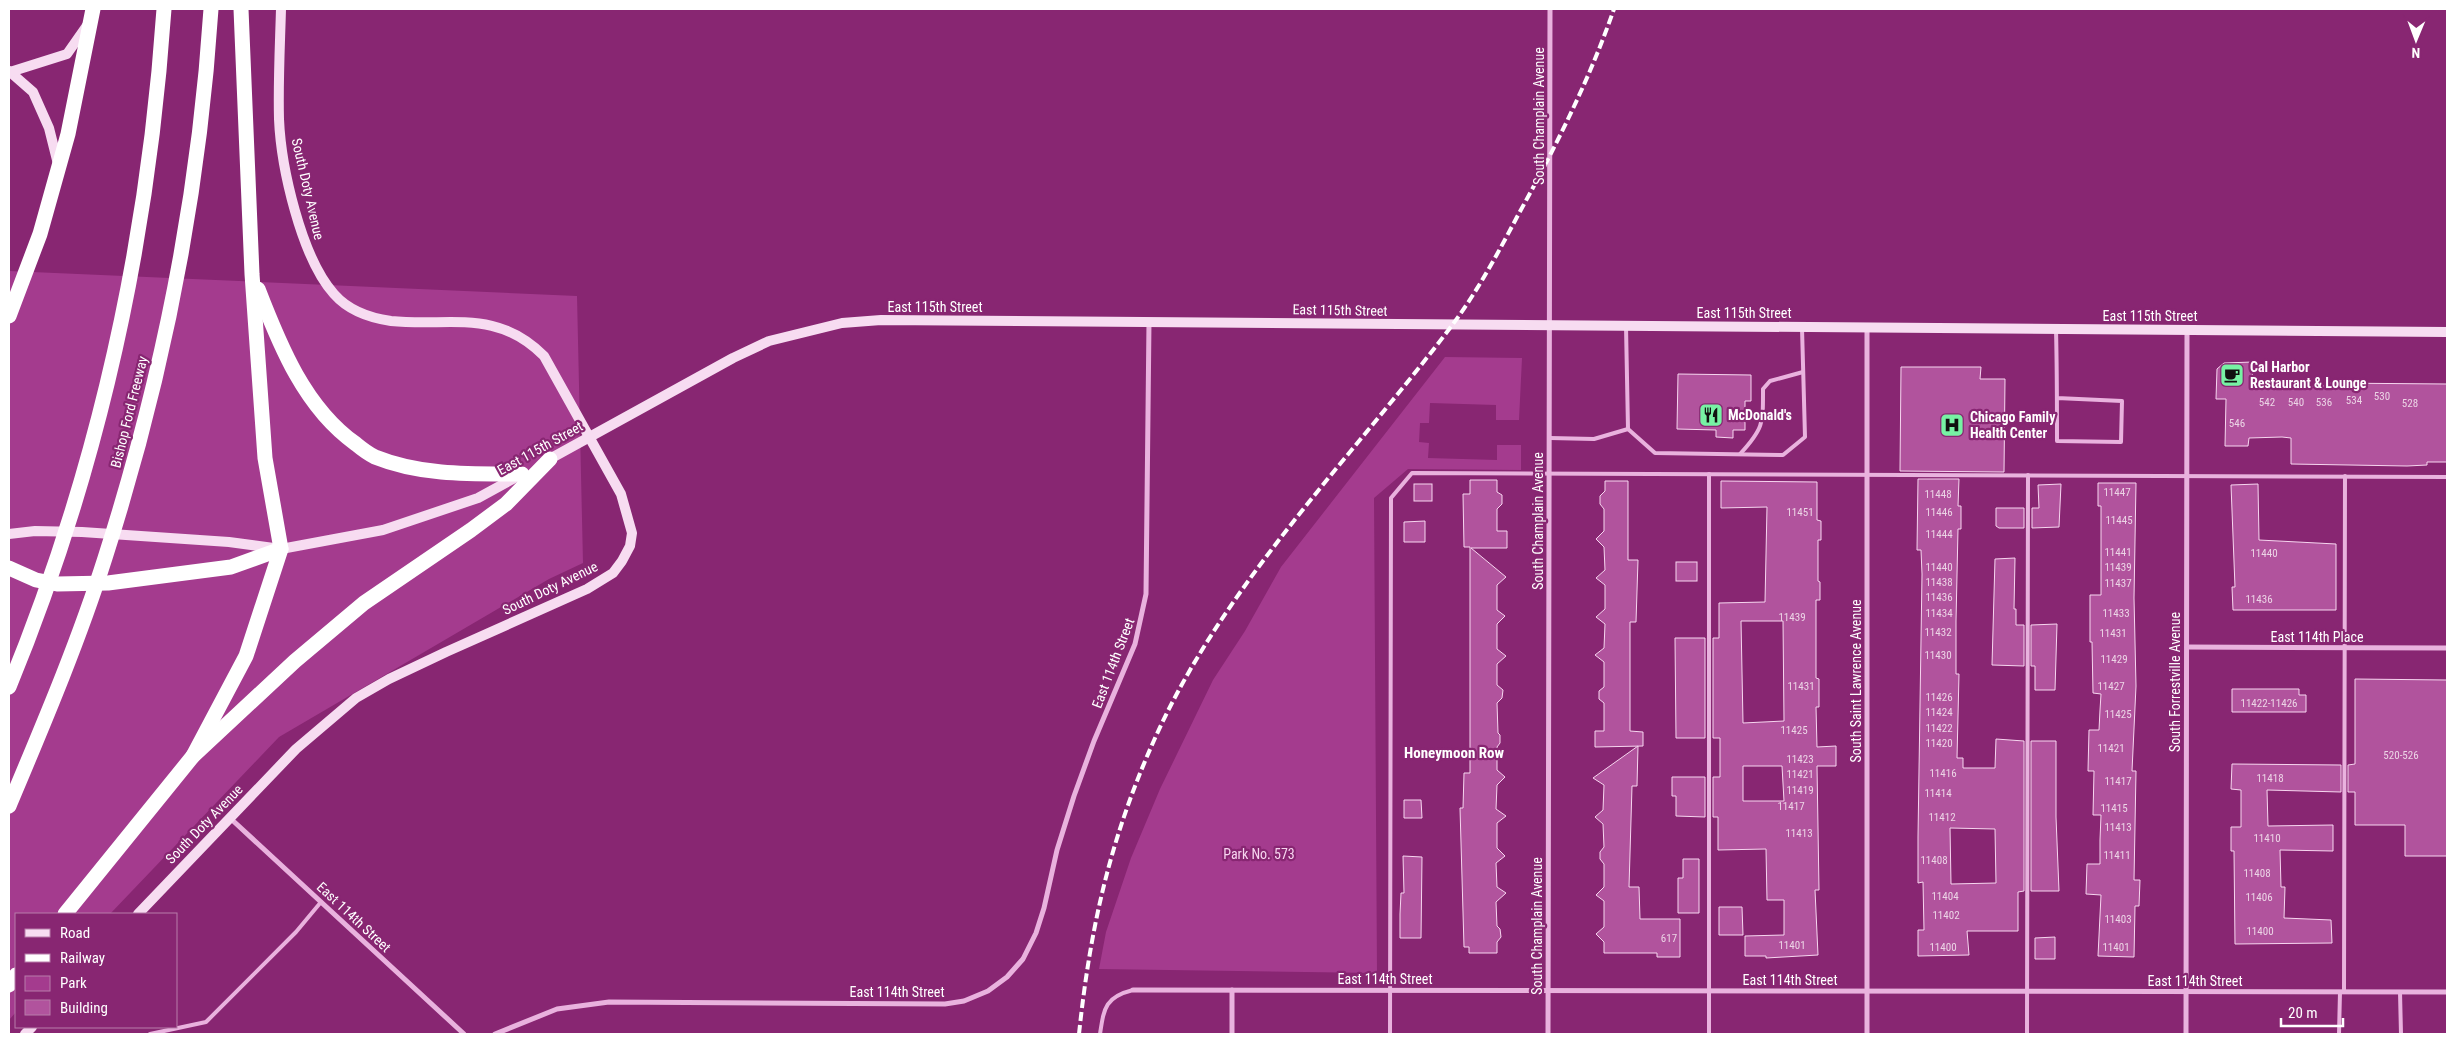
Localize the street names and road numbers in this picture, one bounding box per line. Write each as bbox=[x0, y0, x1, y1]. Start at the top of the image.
street label: South Champlain Avenue bbox=[1531, 47, 1547, 185]
street label: South Doty Avenue bbox=[289, 137, 328, 242]
street label: East 115th Street bbox=[887, 299, 983, 315]
street label: East 115th Street bbox=[1292, 301, 1388, 319]
street label: East 115th Street bbox=[1696, 305, 1792, 321]
street label: East 115th Street bbox=[2102, 308, 2198, 324]
street label: Bishop Ford Freeway bbox=[107, 354, 151, 469]
street label: East 115th Street bbox=[495, 418, 585, 478]
street label: South Champlain Avenue bbox=[1530, 452, 1546, 590]
street label: South Doty Avenue bbox=[500, 558, 600, 618]
street label: South Saint Lawrence Avenue bbox=[1848, 599, 1864, 762]
street label: South Forrestville Avenue bbox=[2167, 612, 2183, 752]
street label: East 114th Street bbox=[1088, 616, 1138, 710]
street label: East 114th Place bbox=[2271, 629, 2364, 645]
street label: South Doty Avenue bbox=[162, 781, 246, 867]
street label: South Champlain Avenue bbox=[1529, 857, 1545, 995]
street label: East 114th Street bbox=[314, 879, 394, 955]
street label: East 114th Street bbox=[1337, 971, 1433, 987]
street label: East 114th Street bbox=[1742, 972, 1838, 988]
street label: East 114th Street bbox=[2147, 973, 2243, 989]
street label: East 114th Street bbox=[849, 984, 945, 1000]

